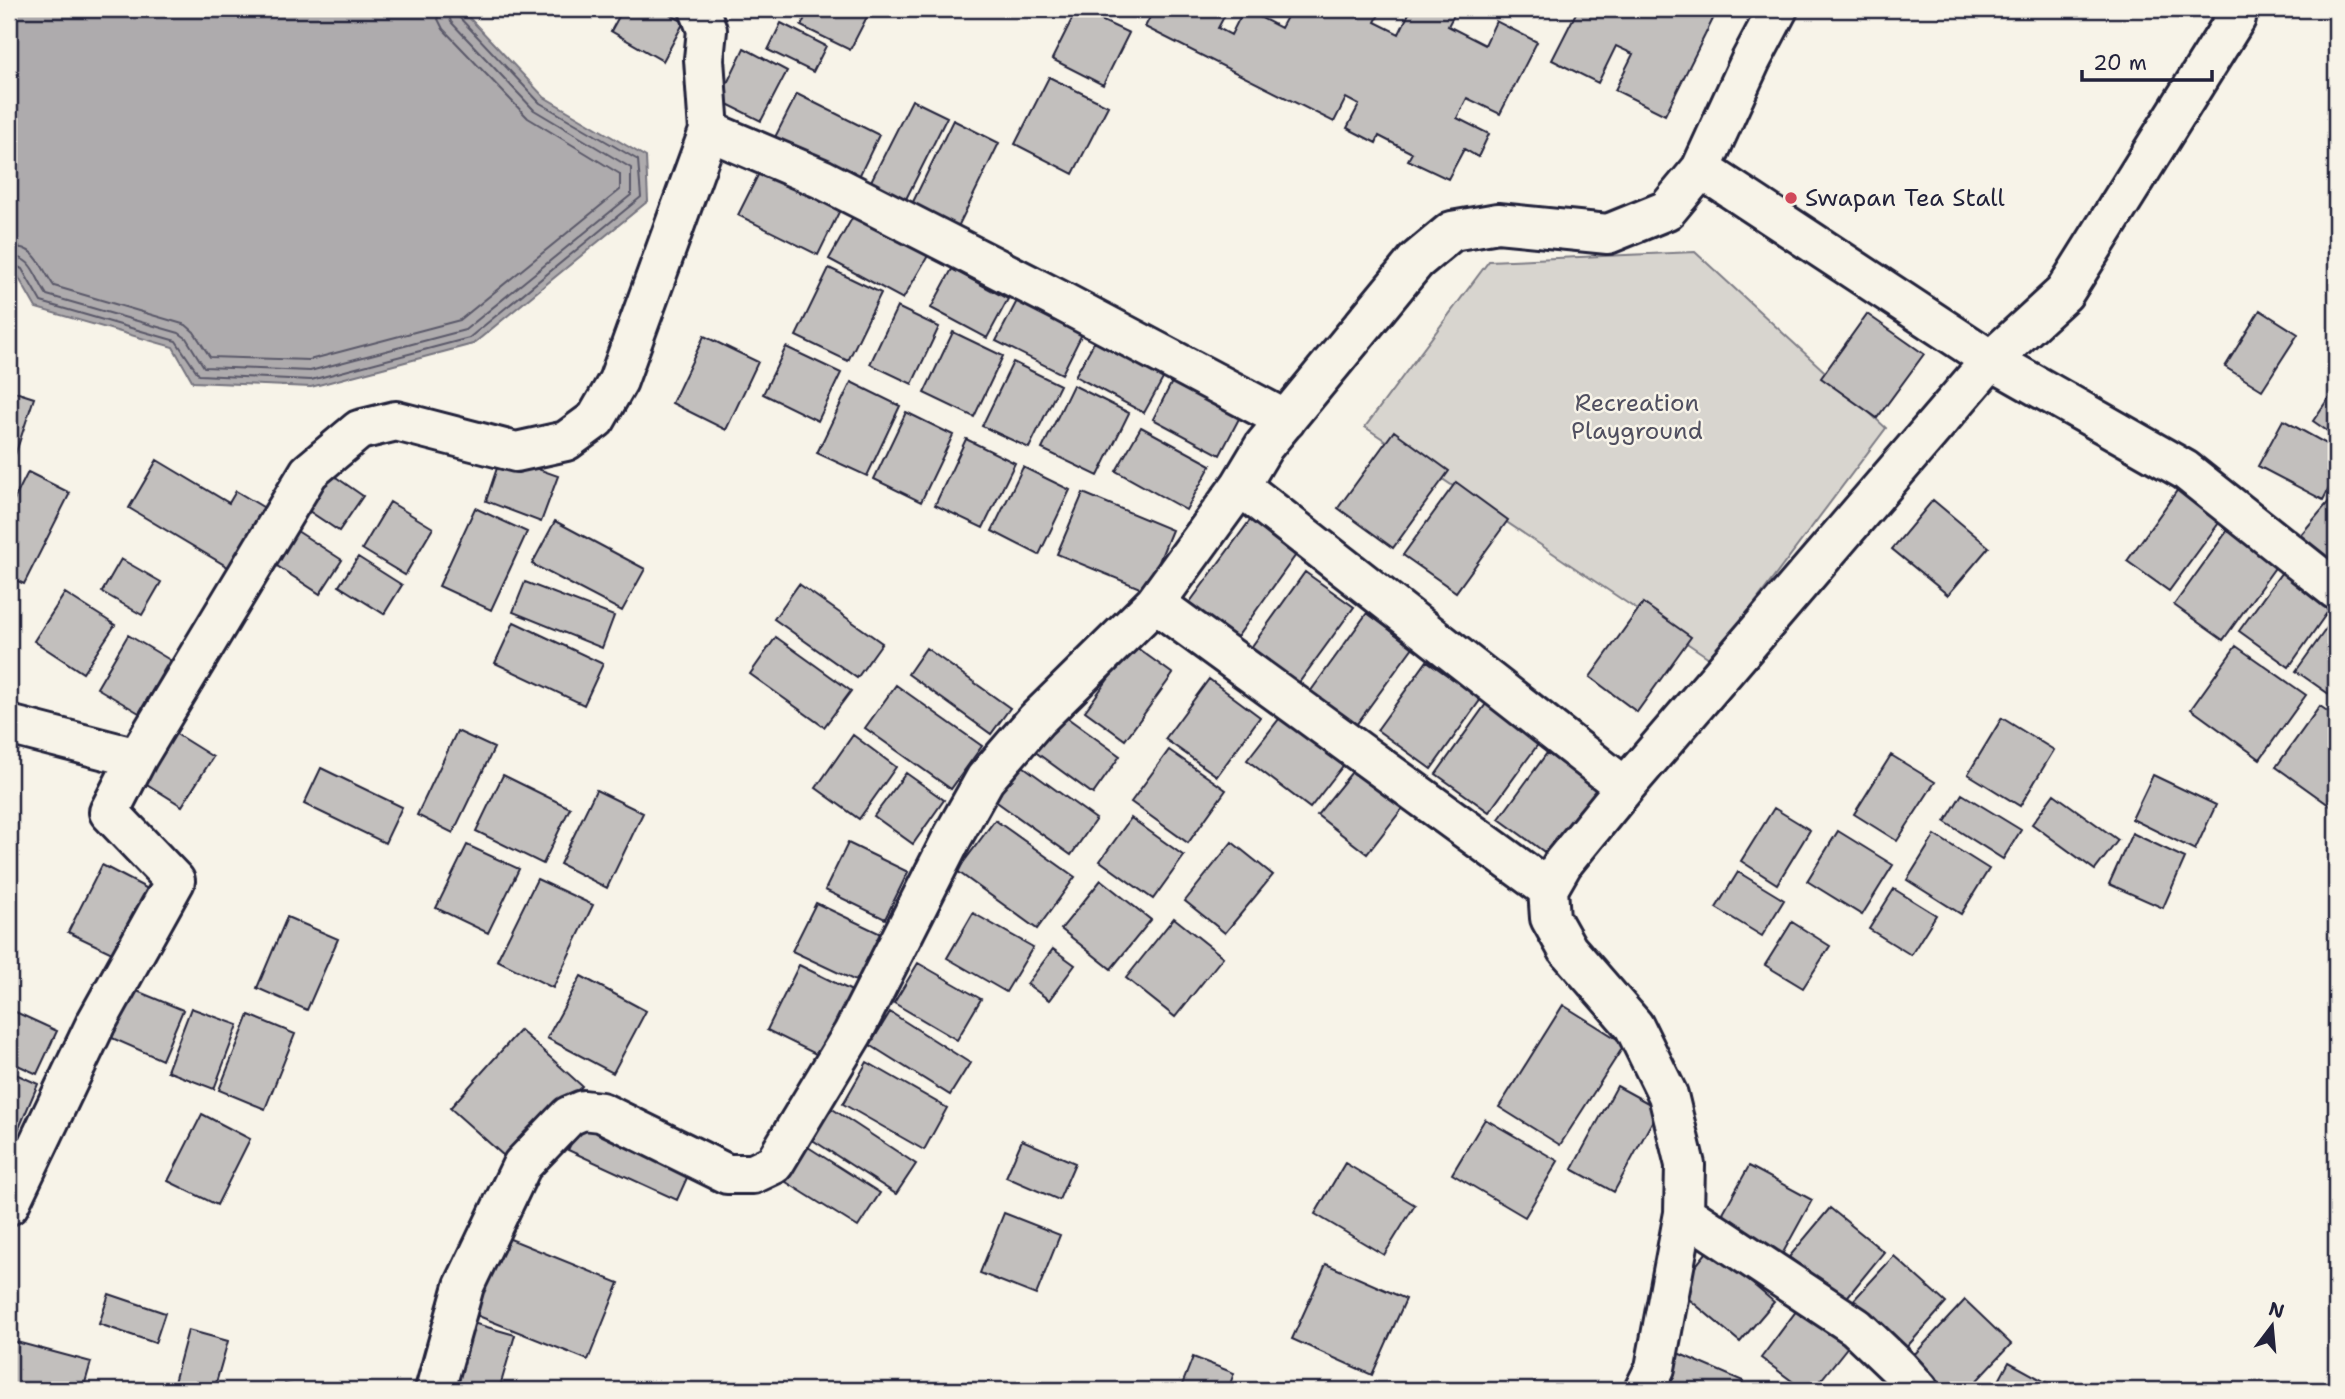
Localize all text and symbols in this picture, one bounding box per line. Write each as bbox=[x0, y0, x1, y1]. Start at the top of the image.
scale bar bbox=[2082, 38, 2212, 82]
text: 20 m bbox=[2093, 49, 2147, 77]
place label: Swapan Tea Stall bbox=[1805, 182, 2005, 214]
marker: Swapan Tea Stall bbox=[1783, 190, 1799, 206]
park label: Recreation Playground bbox=[1571, 387, 1703, 447]
north arrow bbox=[2236, 1290, 2306, 1360]
text: N bbox=[2266, 1296, 2287, 1324]

